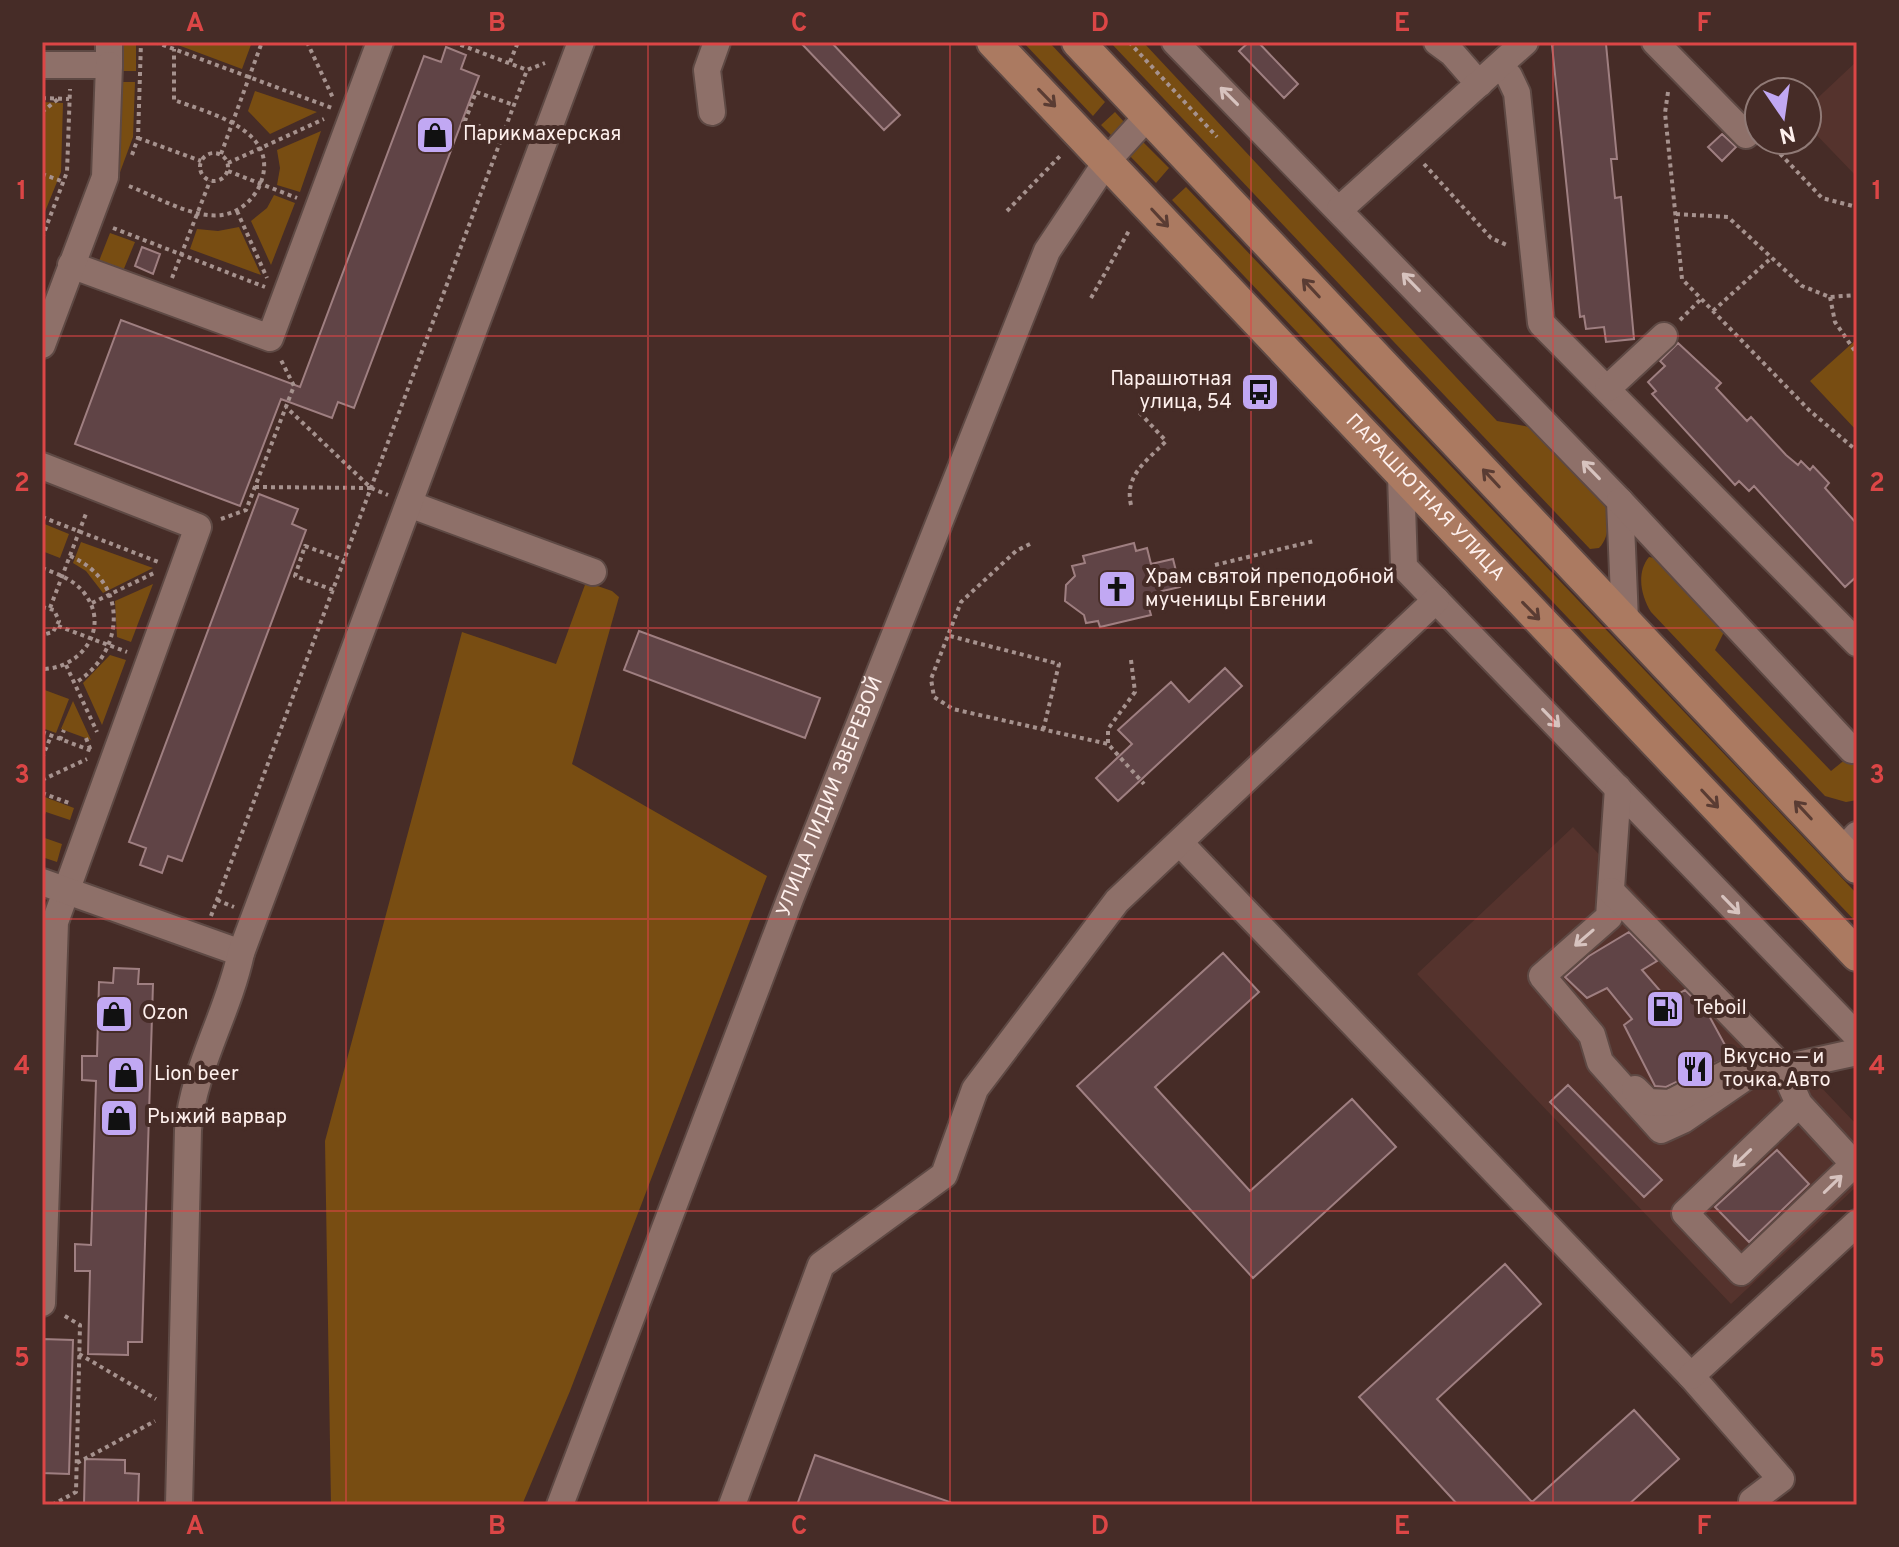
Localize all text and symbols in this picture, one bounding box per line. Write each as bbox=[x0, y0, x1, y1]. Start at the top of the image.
text: A bbox=[186, 8, 204, 41]
text: B bbox=[488, 8, 506, 41]
text: C bbox=[791, 8, 807, 41]
text: D bbox=[1091, 8, 1109, 41]
text: E bbox=[1394, 8, 1410, 41]
text: F bbox=[1697, 8, 1712, 41]
north arrow bbox=[1743, 76, 1823, 156]
one-way arrow bbox=[1219, 87, 1239, 106]
one-way arrow bbox=[1037, 88, 1056, 107]
shop icon: Парикмахерская bbox=[414, 114, 456, 156]
text: N bbox=[1776, 118, 1798, 148]
place label: Парикмахерская bbox=[463, 122, 621, 148]
text: 1 bbox=[17, 176, 27, 209]
text: 1 bbox=[1872, 176, 1882, 209]
one-way arrow bbox=[1151, 208, 1170, 228]
one-way arrow bbox=[1402, 273, 1421, 293]
one-way arrow bbox=[1301, 278, 1320, 298]
place label: Парашютная улица, 54 bbox=[1110, 367, 1232, 416]
bus stop icon: Парашютная улица, 54 bbox=[1239, 371, 1281, 413]
street label: ПАРАШЮТНАЯ УЛИЦА bbox=[1339, 409, 1510, 587]
one-way arrow bbox=[1582, 461, 1600, 481]
text: 2 bbox=[14, 468, 30, 501]
text: 2 bbox=[1869, 468, 1885, 501]
one-way arrow bbox=[1482, 469, 1500, 489]
place label: Храм святой преподобной мученицы Евгении bbox=[1145, 565, 1394, 614]
church icon: Храм святой преподобной мученицы Евгении bbox=[1096, 568, 1138, 610]
one-way arrow bbox=[1521, 601, 1540, 621]
street label: УЛИЦА ЛИДИИ ЗВЕРЕВОЙ bbox=[771, 672, 890, 921]
one-way arrow bbox=[1541, 708, 1560, 728]
text: 3 bbox=[14, 760, 30, 793]
text: 3 bbox=[1869, 760, 1885, 793]
one-way arrow bbox=[1700, 789, 1719, 809]
one-way arrow bbox=[1794, 800, 1813, 820]
one-way arrow bbox=[1722, 895, 1741, 915]
one-way arrow bbox=[1575, 929, 1595, 947]
fuel station icon: Teboil bbox=[1644, 988, 1686, 1030]
shop icon: Ozon bbox=[93, 993, 135, 1035]
place label: Teboil bbox=[1693, 996, 1747, 1022]
place label: Ozon bbox=[142, 1001, 188, 1027]
place label: Вкусно — и точка. Авто bbox=[1723, 1045, 1831, 1094]
restaurant icon: Вкусно — и точка. Авто bbox=[1674, 1048, 1716, 1090]
text: 4 bbox=[14, 1051, 30, 1084]
text: 4 bbox=[1869, 1051, 1885, 1084]
shop icon: Lion beer bbox=[105, 1054, 147, 1096]
place label: Lion beer bbox=[154, 1062, 239, 1088]
shop icon: Рыжий варвар bbox=[98, 1097, 140, 1139]
place label: Рыжий варвар bbox=[147, 1105, 287, 1131]
one-way arrow bbox=[1733, 1149, 1753, 1167]
one-way arrow bbox=[1823, 1175, 1842, 1194]
text: 5 bbox=[14, 1343, 30, 1376]
text: 5 bbox=[1869, 1343, 1885, 1376]
text: A bbox=[186, 1511, 204, 1544]
text: B bbox=[488, 1511, 506, 1544]
text: C bbox=[791, 1511, 807, 1544]
text: D bbox=[1091, 1511, 1109, 1544]
text: E bbox=[1394, 1511, 1410, 1544]
text: F bbox=[1697, 1511, 1712, 1544]

